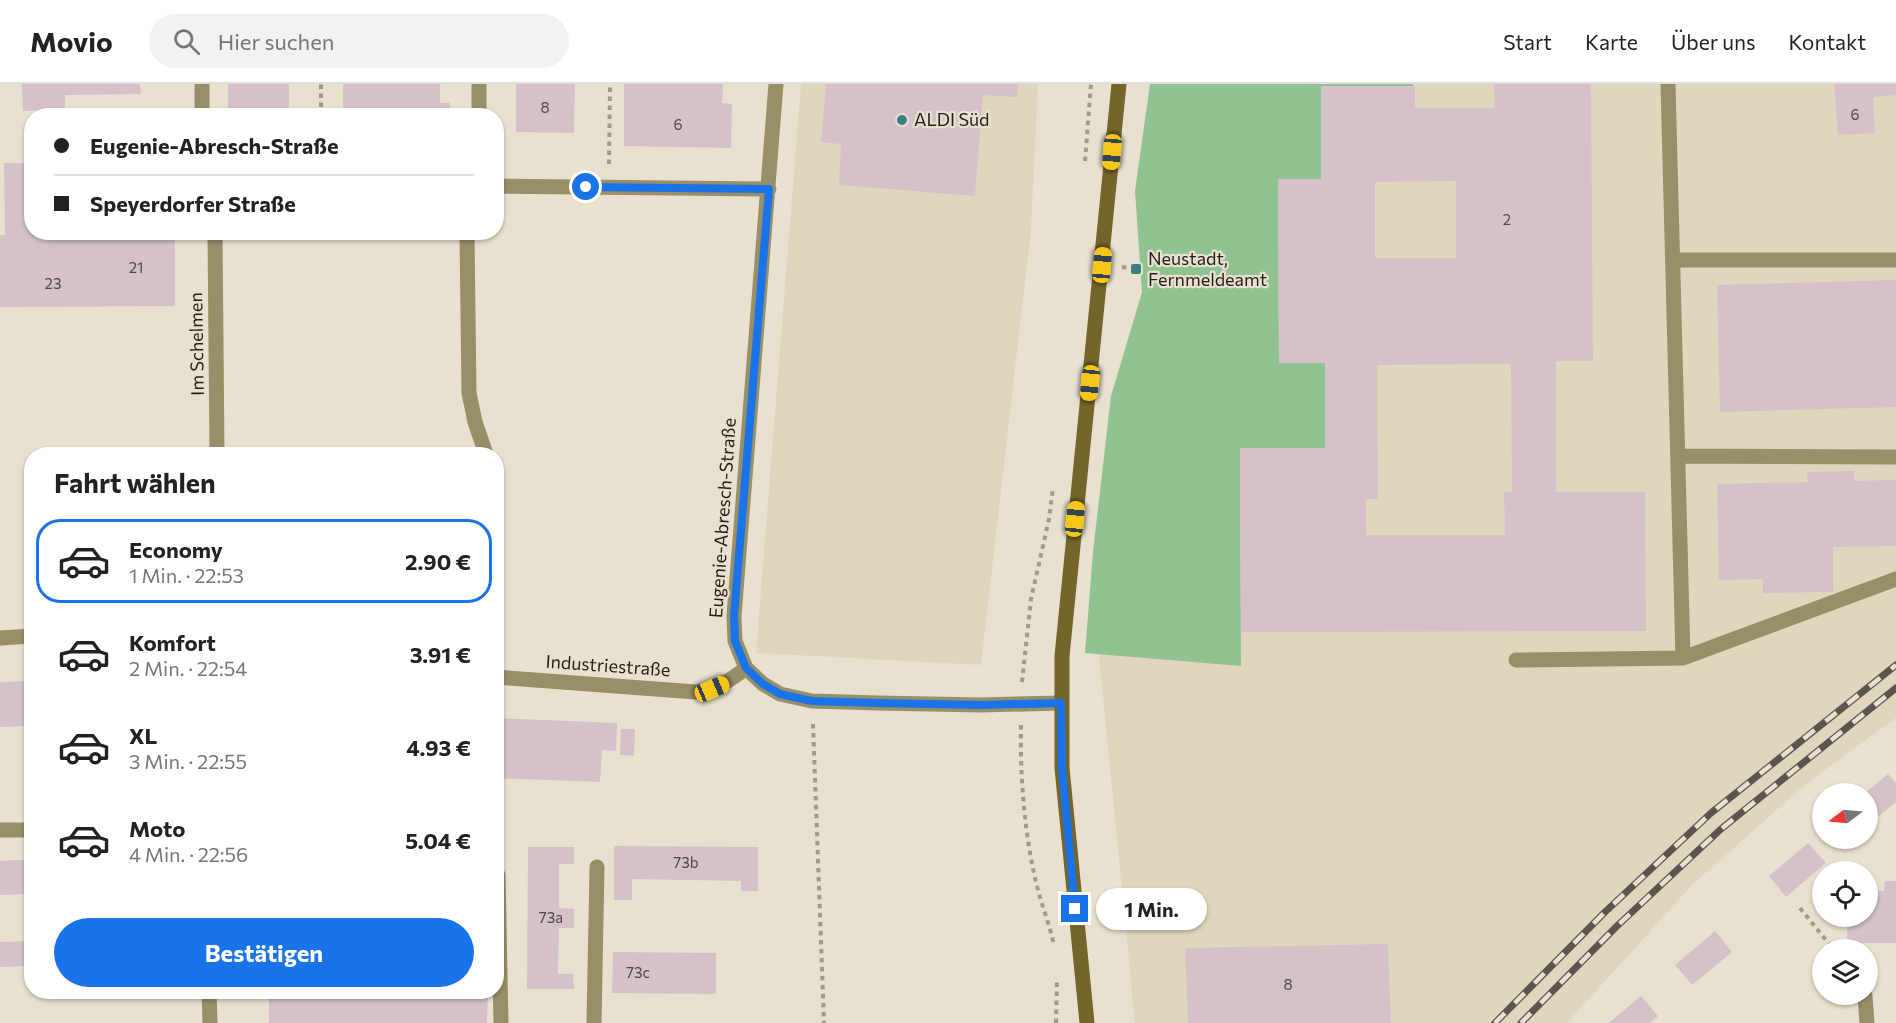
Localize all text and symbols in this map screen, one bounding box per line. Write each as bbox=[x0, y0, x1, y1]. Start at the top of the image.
search box bbox=[149, 14, 569, 68]
text: Movio bbox=[30, 24, 113, 58]
icon: search bbox=[170, 25, 203, 58]
text: Hier suchen bbox=[218, 28, 334, 55]
text: Start bbox=[1503, 29, 1552, 54]
text: Karte bbox=[1585, 29, 1638, 54]
text: Über uns bbox=[1671, 29, 1755, 54]
text: Kontakt bbox=[1788, 29, 1866, 54]
house number: 8 bbox=[540, 98, 550, 116]
house number: 6 bbox=[1850, 105, 1860, 123]
place label: ALDI Süd bbox=[914, 108, 989, 130]
marker: ALDI Süd bbox=[895, 113, 909, 127]
house number: 6 bbox=[673, 115, 683, 133]
text: Eugenie-Abresch-Straße bbox=[90, 132, 339, 159]
car bbox=[1101, 133, 1123, 171]
route start bbox=[572, 173, 599, 200]
text: Speyerdorfer Straße bbox=[90, 190, 296, 217]
house number: 2 bbox=[1503, 210, 1511, 228]
car bbox=[1091, 246, 1113, 284]
place label: Neustadt, Fernmeldeamt bbox=[1148, 247, 1267, 290]
house number: 21 bbox=[129, 258, 143, 276]
marker: Neustadt, Fernmeldeamt bbox=[1129, 262, 1143, 276]
house number: 23 bbox=[45, 274, 61, 292]
street label: Im Schelmen bbox=[184, 292, 208, 396]
car bbox=[1079, 364, 1101, 402]
street label: Eugenie-Abresch-Straße bbox=[704, 417, 740, 619]
text: Fahrt wählen bbox=[54, 466, 216, 499]
car bbox=[1064, 500, 1086, 538]
icon: car bbox=[57, 534, 111, 588]
text: Economy bbox=[129, 536, 223, 563]
text: 2.90 € bbox=[405, 548, 471, 575]
text: 1 Min. · 22:53 bbox=[129, 563, 244, 587]
icon: car bbox=[57, 627, 111, 681]
text: Komfort bbox=[129, 629, 216, 656]
text: 3.91 € bbox=[410, 641, 471, 668]
street label: Industriestraße bbox=[545, 650, 671, 680]
text: 2 Min. · 22:54 bbox=[129, 656, 247, 680]
car bbox=[692, 674, 732, 704]
icon: car bbox=[57, 720, 111, 774]
text: XL bbox=[129, 722, 157, 749]
text: 4.93 € bbox=[406, 734, 471, 761]
text: 3 Min. · 22:55 bbox=[129, 749, 247, 773]
north arrow bbox=[1812, 783, 1878, 849]
map controls bbox=[1812, 783, 1878, 1005]
icon: car bbox=[57, 813, 111, 867]
text: Moto bbox=[129, 815, 185, 842]
text: 5.04 € bbox=[405, 827, 471, 854]
text: 4 Min. · 22:56 bbox=[129, 842, 248, 866]
house number: 73b bbox=[673, 853, 699, 871]
button: locate bbox=[1812, 861, 1878, 927]
callout: 1 Min. bbox=[1096, 888, 1207, 930]
route end bbox=[1061, 895, 1088, 922]
text: 1 Min. bbox=[1124, 897, 1179, 921]
house number: 73a bbox=[539, 908, 563, 926]
button: Bestätigen bbox=[54, 918, 474, 987]
button: layers bbox=[1812, 939, 1878, 1005]
house number: 73c bbox=[626, 963, 650, 981]
house number: 8 bbox=[1283, 975, 1293, 993]

